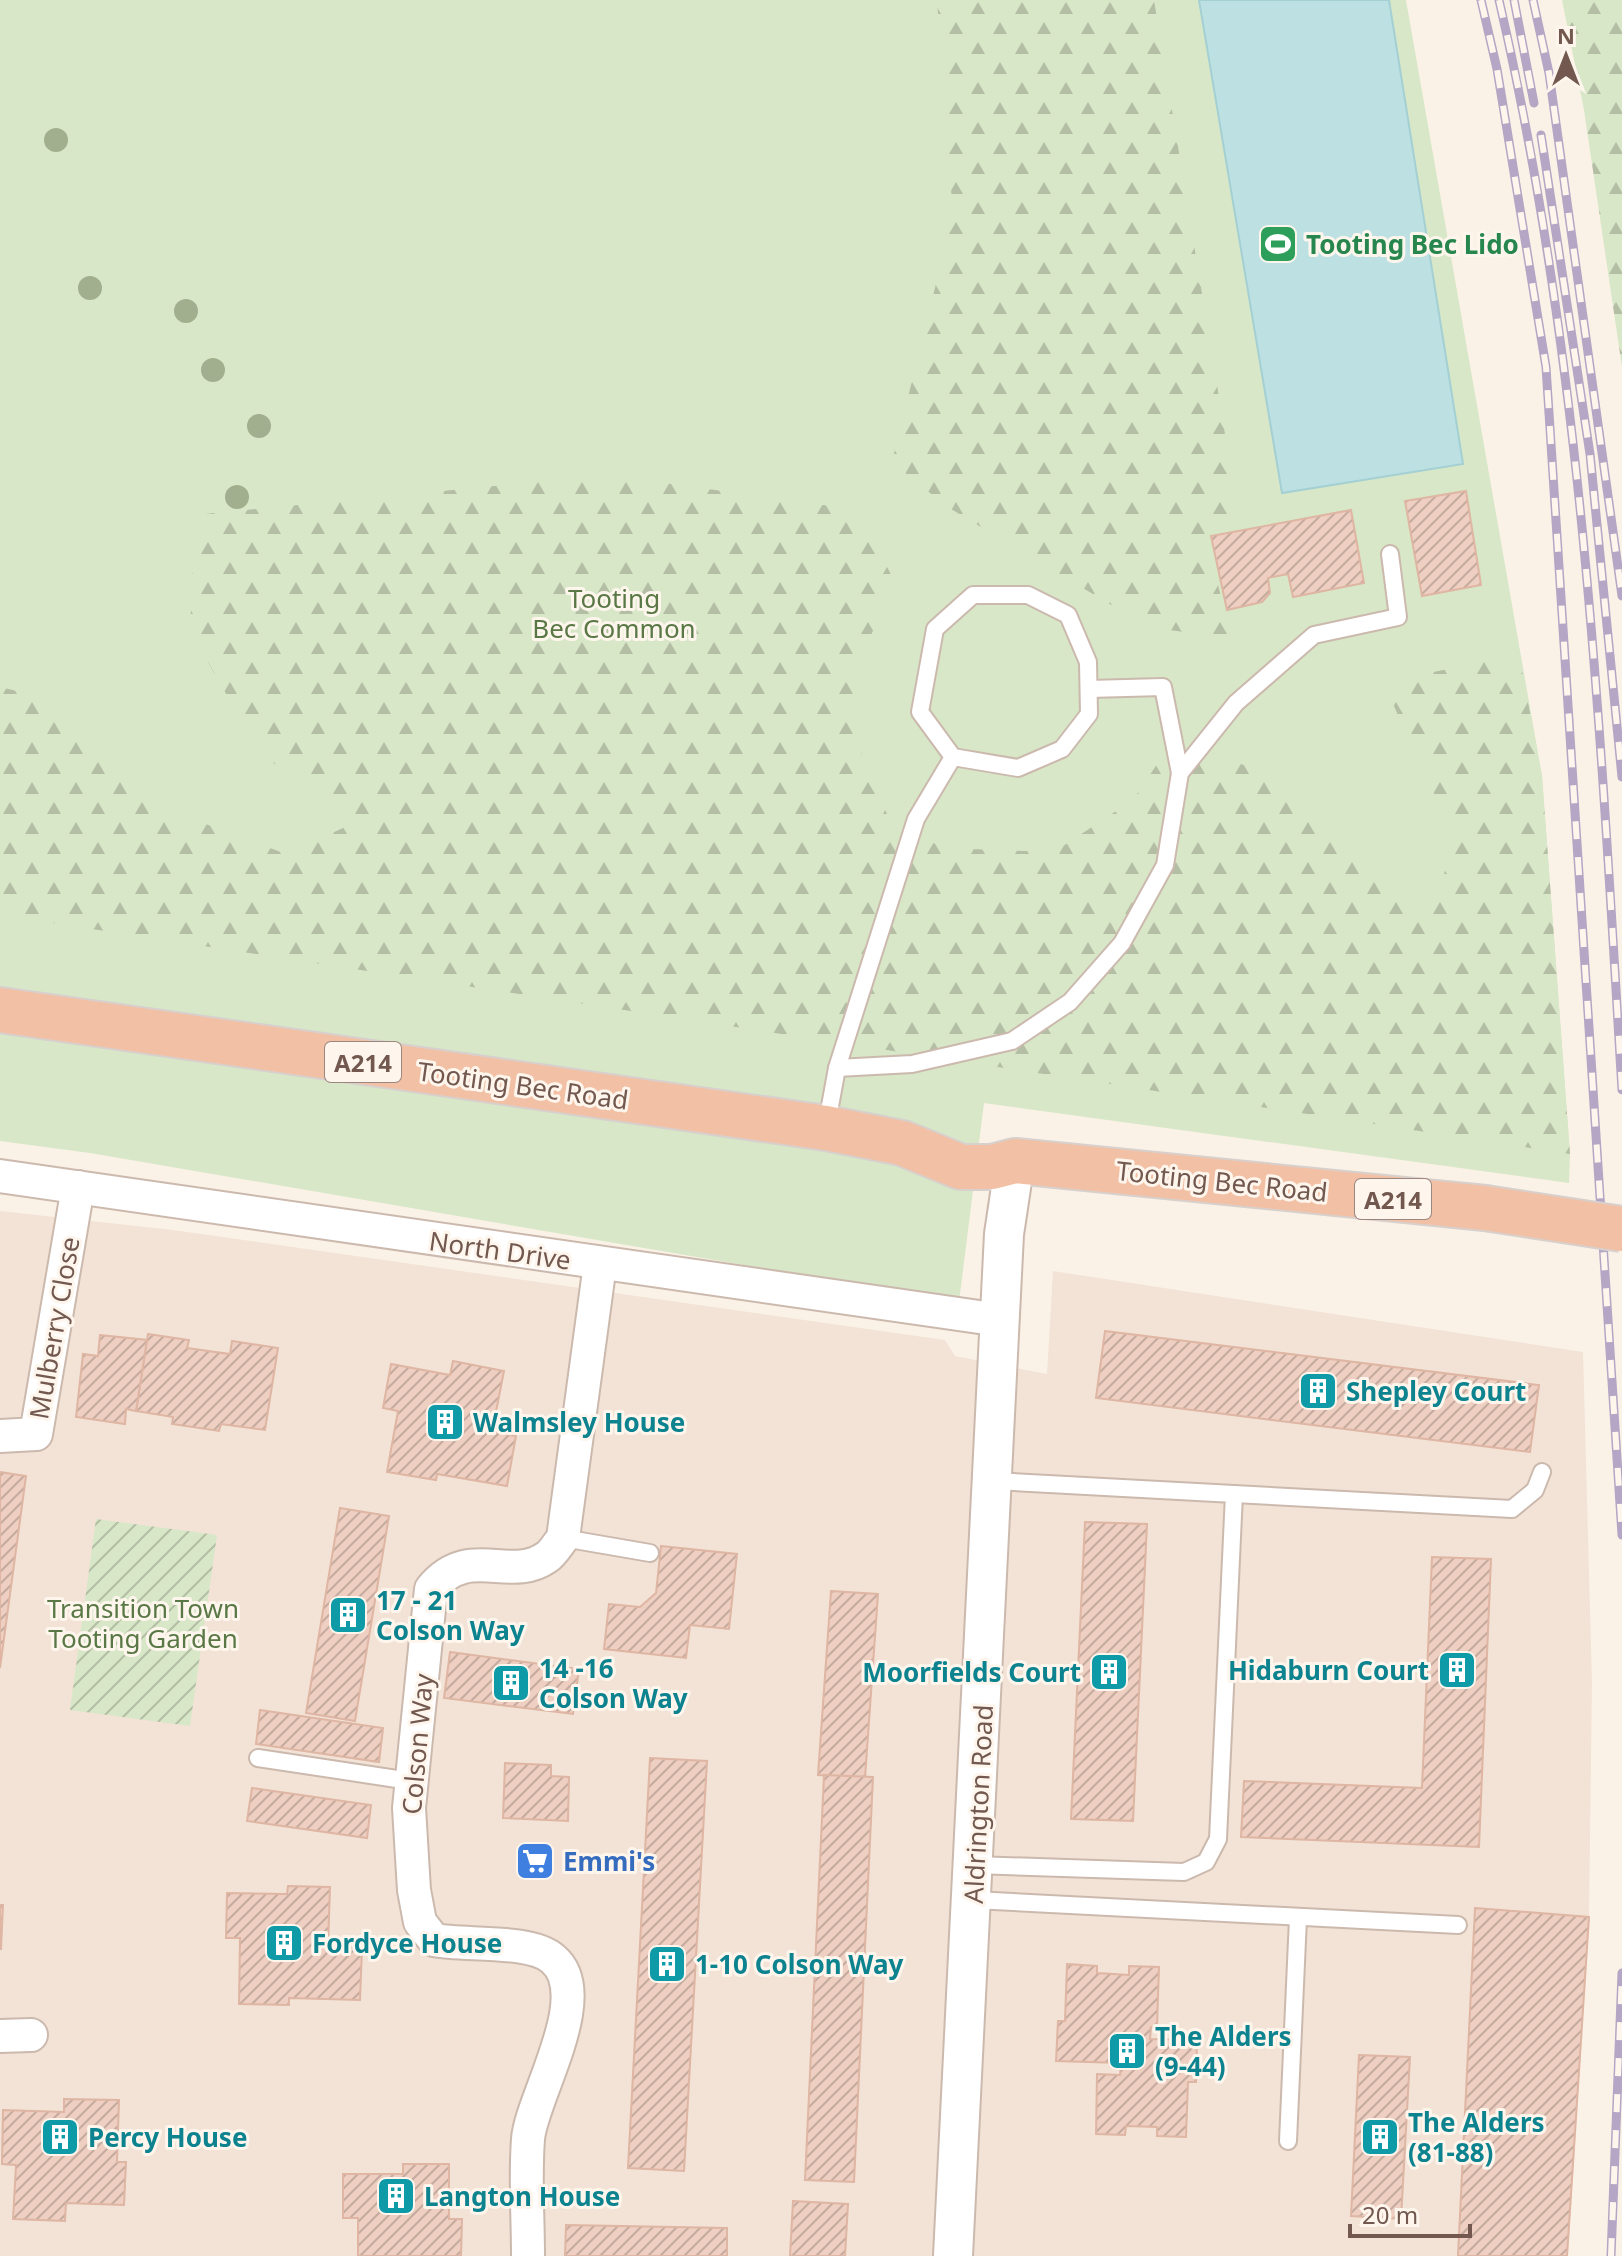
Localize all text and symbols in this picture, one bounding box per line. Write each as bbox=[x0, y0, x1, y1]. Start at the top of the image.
north arrow bbox=[1526, 16, 1606, 96]
text: N bbox=[1557, 20, 1575, 50]
sports icon: Tooting Bec Lido bbox=[1257, 223, 1299, 265]
place label: Tooting Bec Lido bbox=[1306, 226, 1519, 262]
park label: Tooting Bec Common bbox=[532, 580, 696, 646]
road number: A214 bbox=[325, 1042, 401, 1082]
street label: Tooting Bec Road bbox=[415, 1052, 631, 1118]
street label: Tooting Bec Road bbox=[1115, 1152, 1329, 1210]
road number: A214 bbox=[1355, 1179, 1431, 1219]
street label: North Drive bbox=[427, 1222, 573, 1278]
street label: Mulberry Close bbox=[20, 1234, 88, 1422]
building icon: Shepley Court bbox=[1297, 1370, 1339, 1412]
place label: Shepley Court bbox=[1346, 1373, 1526, 1409]
building icon: Walmsley House bbox=[424, 1401, 466, 1443]
place label: Walmsley House bbox=[473, 1404, 685, 1440]
place label: 17 - 21 Colson Way bbox=[376, 1582, 525, 1648]
park label: Transition Town Tooting Garden bbox=[47, 1590, 239, 1656]
building icon: 17 - 21 Colson Way bbox=[327, 1594, 369, 1636]
building icon: Hidaburn Court bbox=[1436, 1649, 1478, 1691]
place label: 14 -16 Colson Way bbox=[539, 1650, 688, 1716]
building icon: Moorfields Court bbox=[1088, 1651, 1130, 1693]
place label: Hidaburn Court bbox=[1228, 1652, 1429, 1688]
place label: Moorfields Court bbox=[862, 1654, 1081, 1690]
building icon: 14 -16 Colson Way bbox=[490, 1662, 532, 1704]
street label: Colson Way bbox=[393, 1671, 441, 1816]
street label: Aldrington Road bbox=[955, 1704, 1001, 1904]
supermarket icon: Emmi's bbox=[514, 1840, 556, 1882]
place label: Emmi's bbox=[563, 1843, 655, 1879]
building icon: Fordyce House bbox=[263, 1922, 305, 1964]
place label: Fordyce House bbox=[312, 1925, 502, 1961]
building icon: 1-10 Colson Way bbox=[646, 1943, 688, 1985]
place label: 1-10 Colson Way bbox=[695, 1946, 904, 1982]
place label: The Alders (9-44) bbox=[1155, 2018, 1292, 2084]
building icon: The Alders (9-44) bbox=[1106, 2030, 1148, 2072]
place label: The Alders (81-88) bbox=[1408, 2104, 1545, 2170]
building icon: Percy House bbox=[39, 2116, 81, 2158]
building icon: The Alders (81-88) bbox=[1359, 2116, 1401, 2158]
place label: Percy House bbox=[88, 2119, 247, 2155]
building icon: Langton House bbox=[375, 2175, 417, 2217]
place label: Langton House bbox=[424, 2178, 620, 2214]
scale bar bbox=[1350, 2188, 1470, 2238]
text: 20 m bbox=[1362, 2198, 1418, 2231]

